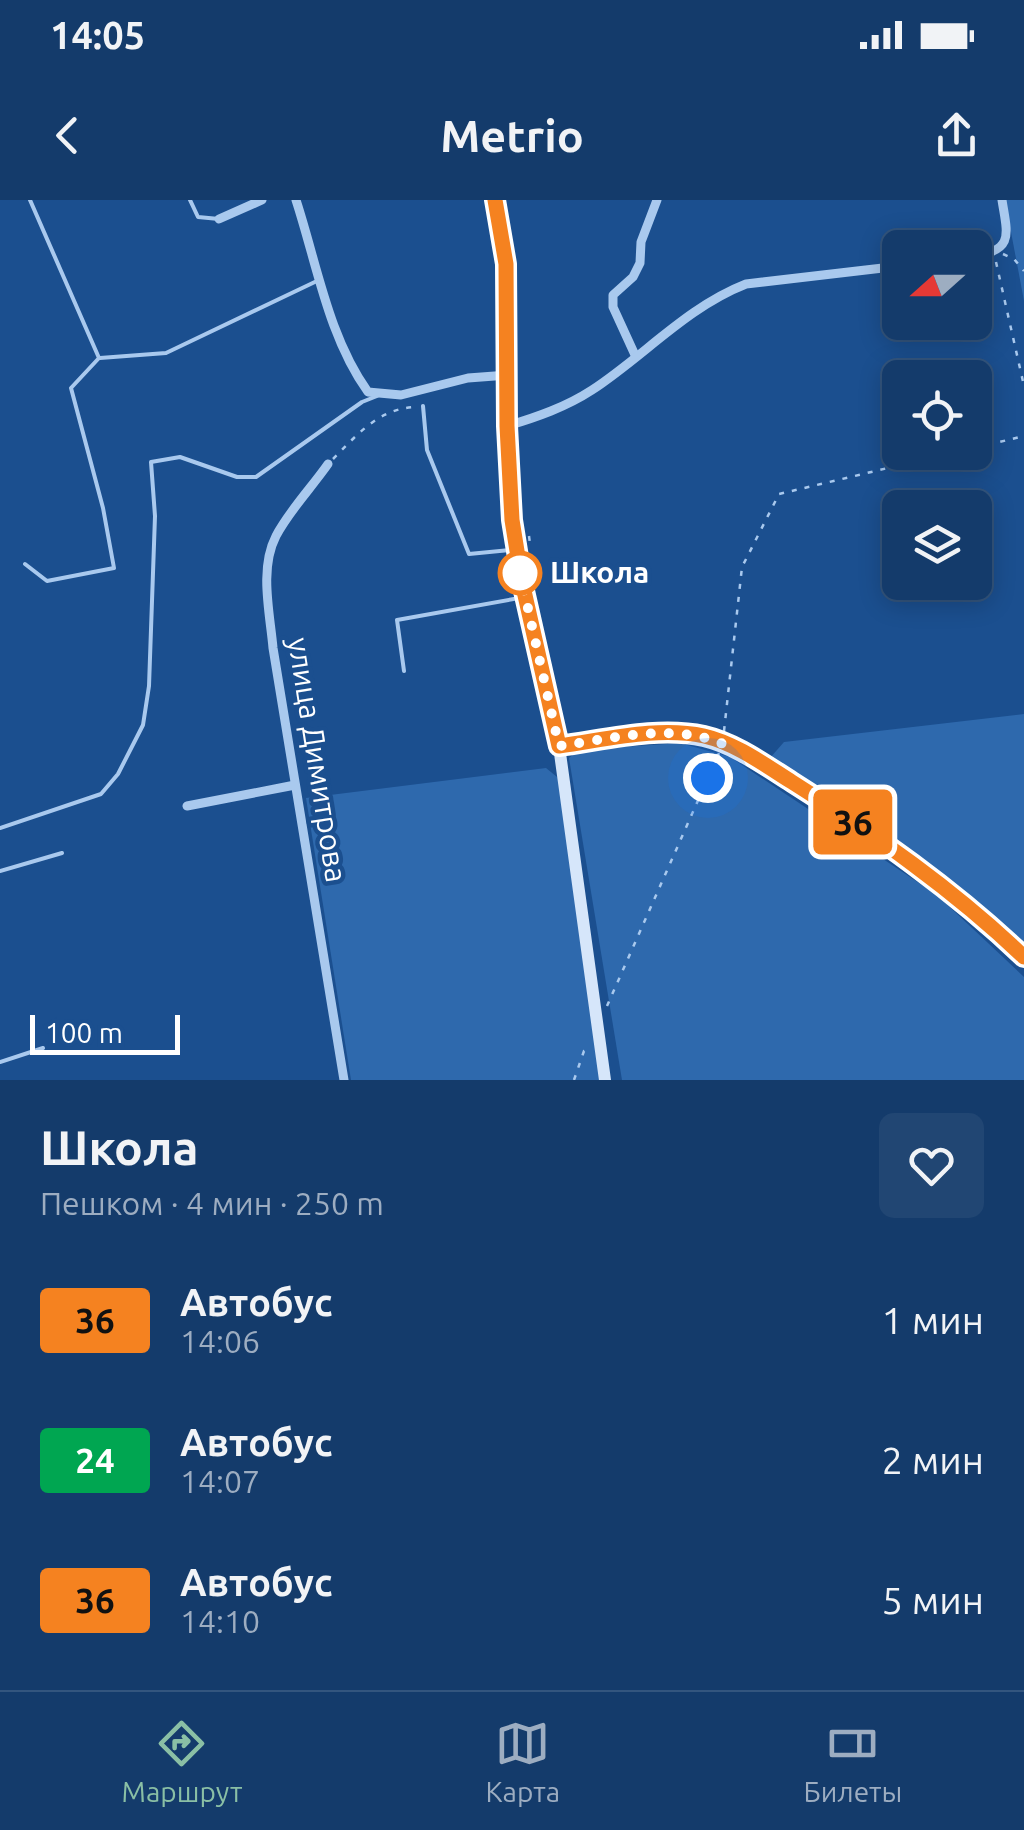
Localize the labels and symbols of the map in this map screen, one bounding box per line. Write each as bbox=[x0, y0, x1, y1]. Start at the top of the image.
north arrow bbox=[882, 230, 992, 340]
marker: Школа bbox=[499, 552, 541, 594]
place label: Школа bbox=[550, 555, 649, 589]
street label: улица Димитрова bbox=[282, 635, 354, 885]
your location bbox=[683, 753, 733, 803]
line badge: 36 bbox=[808, 790, 898, 854]
scale bar bbox=[30, 1010, 180, 1054]

